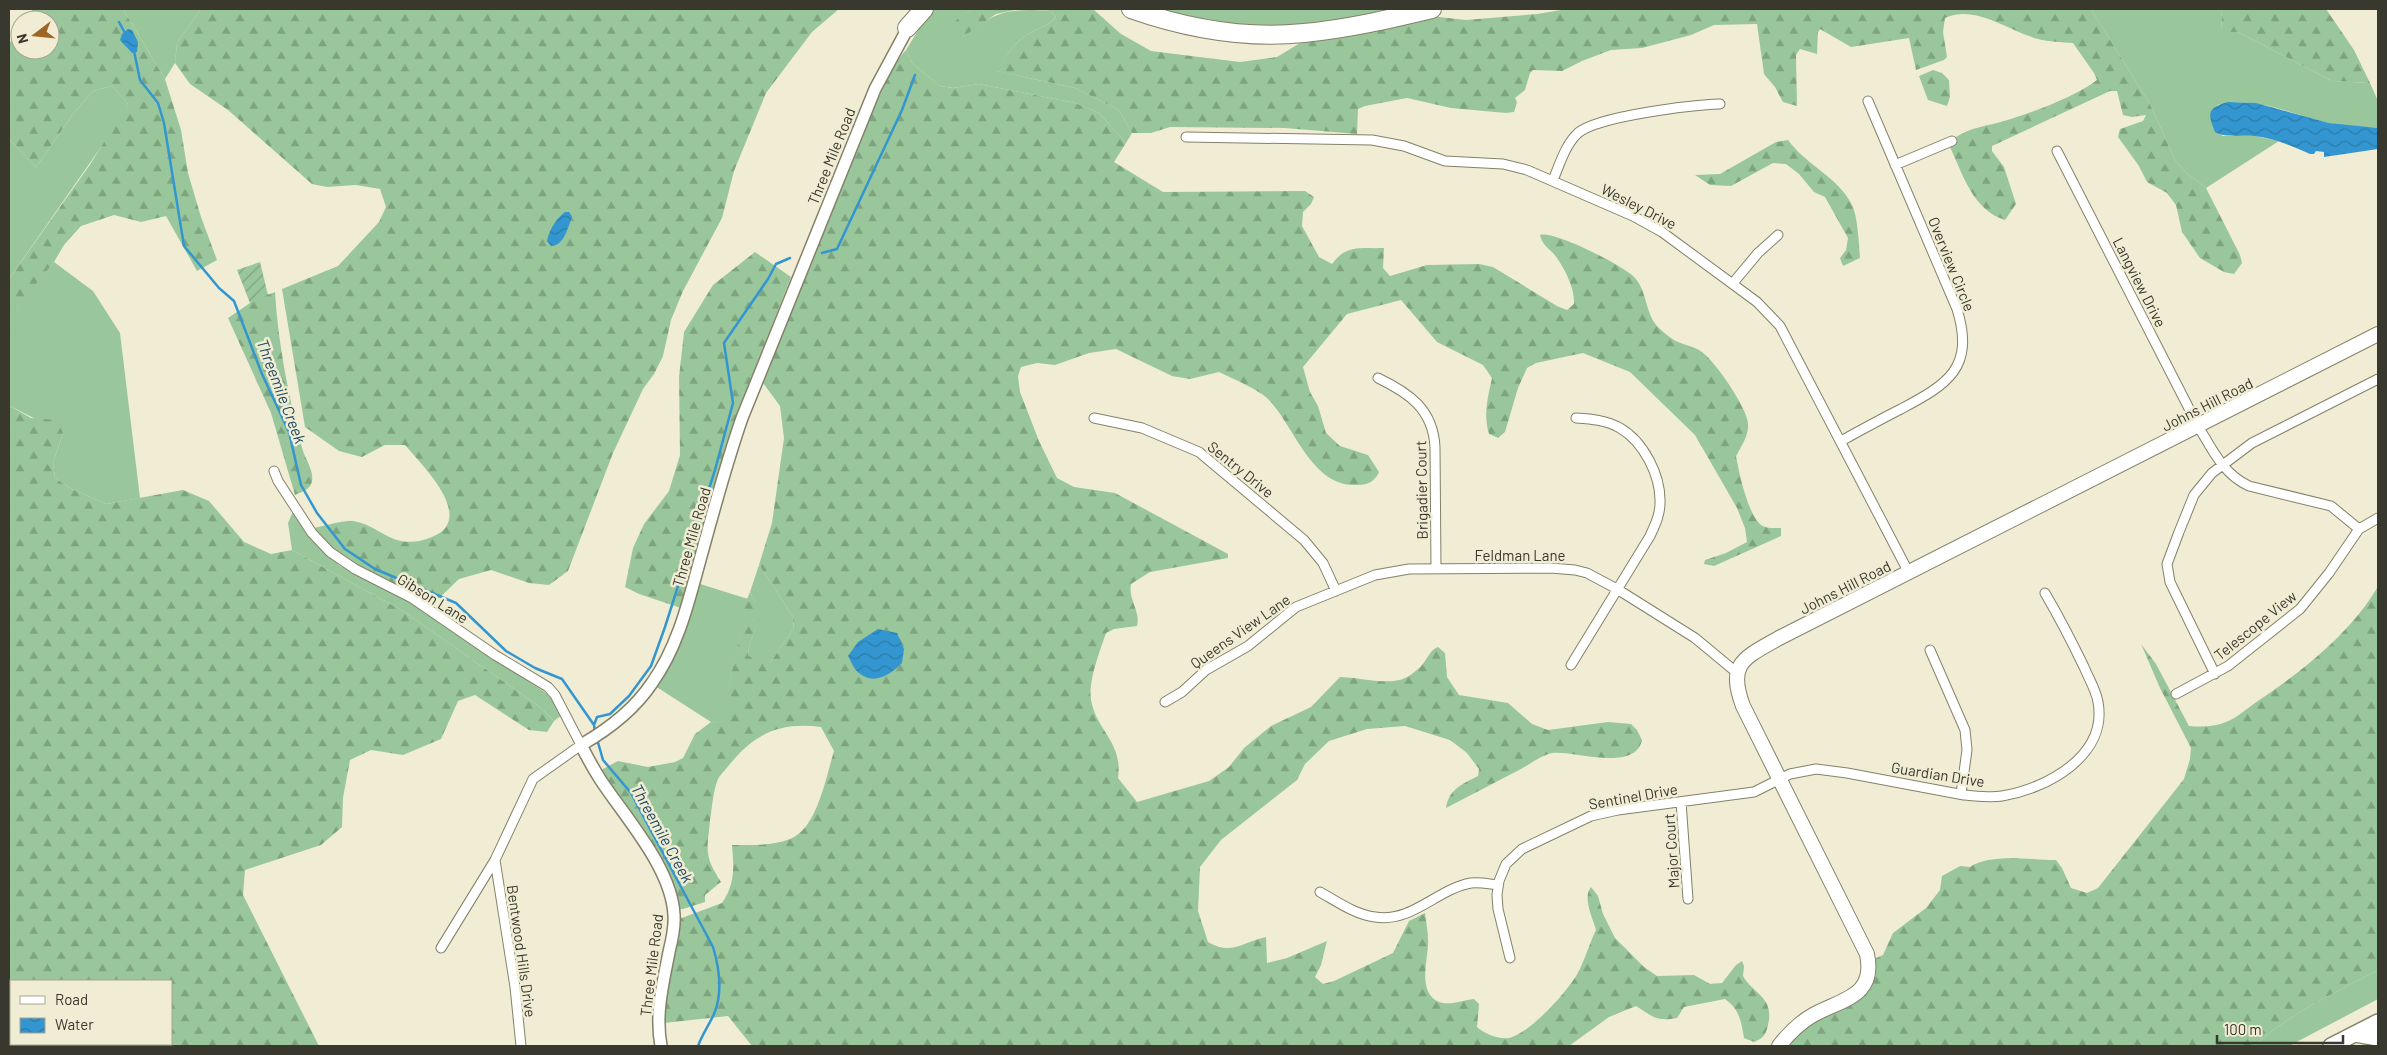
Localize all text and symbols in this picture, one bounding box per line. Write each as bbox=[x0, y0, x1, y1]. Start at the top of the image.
north arrow bbox=[10, 10, 60, 60]
text: N bbox=[13, 32, 31, 46]
street label: Three Mile Road bbox=[803, 105, 859, 207]
street label: Wesley Drive bbox=[1598, 179, 1680, 233]
street label: Overview Circle bbox=[1925, 214, 1979, 314]
street label: Langview Drive bbox=[2110, 234, 2170, 330]
water label: Threemile Creek bbox=[253, 336, 311, 446]
street label: Johns Hill Road bbox=[2158, 373, 2256, 435]
street label: Sentry Drive bbox=[1204, 437, 1278, 501]
street label: Brigadier Court bbox=[1411, 440, 1431, 540]
street label: Three Mile Road bbox=[668, 485, 714, 589]
street label: Feldman Lane bbox=[1475, 546, 1565, 564]
street label: Johns Hill Road bbox=[1796, 556, 1894, 618]
street label: Gibson Lane bbox=[394, 569, 472, 627]
street label: Telescope View bbox=[2210, 586, 2300, 664]
street label: Queens View Lane bbox=[1187, 590, 1293, 672]
street label: Guardian Drive bbox=[1890, 758, 1986, 790]
street label: Sentinel Drive bbox=[1587, 779, 1679, 813]
water label: Threemile Creek bbox=[628, 780, 698, 886]
street label: Major Court bbox=[1659, 813, 1683, 889]
street label: Bentwood Hills Drive bbox=[504, 884, 540, 1018]
street label: Three Mile Road bbox=[636, 913, 666, 1017]
legend bbox=[10, 980, 172, 1045]
text: Road bbox=[55, 990, 88, 1008]
scale bar bbox=[2217, 1012, 2343, 1044]
text: Water bbox=[55, 1015, 94, 1033]
text: 100 m bbox=[2224, 1020, 2262, 1038]

